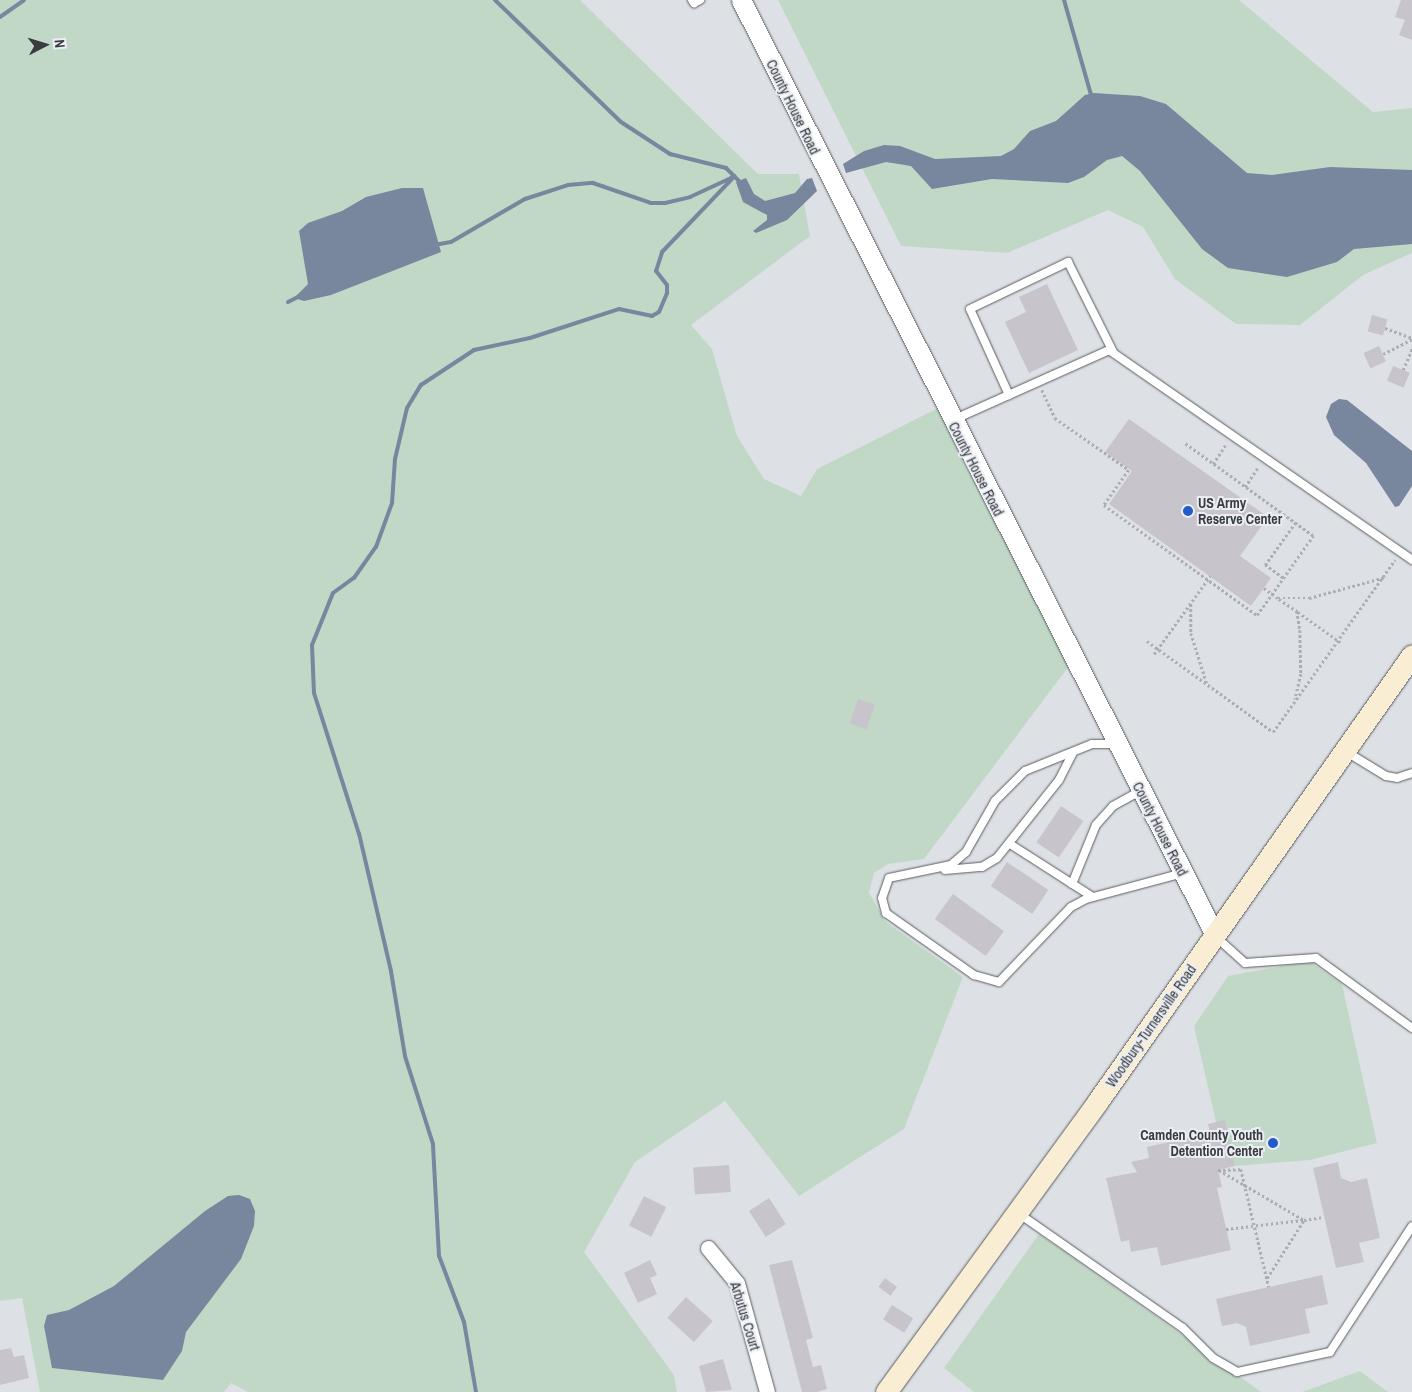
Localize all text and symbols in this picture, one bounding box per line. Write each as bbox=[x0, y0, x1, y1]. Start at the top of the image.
north arrow bbox=[20, 20, 70, 70]
text: N bbox=[51, 39, 69, 49]
street label: County House Road bbox=[763, 57, 823, 157]
street label: County House Road bbox=[945, 419, 1007, 519]
place label: US Army Reserve Center bbox=[1198, 495, 1282, 528]
marker: US Army Reserve Center bbox=[1182, 505, 1194, 517]
street label: County House Road bbox=[1129, 779, 1191, 879]
street label: Woodbury-Turnersville Road bbox=[1102, 962, 1200, 1090]
place label: Camden County Youth Detention Center bbox=[1140, 1127, 1263, 1160]
marker: Camden County Youth Detention Center bbox=[1267, 1137, 1279, 1149]
street label: Arbutus Court bbox=[727, 1280, 763, 1352]

